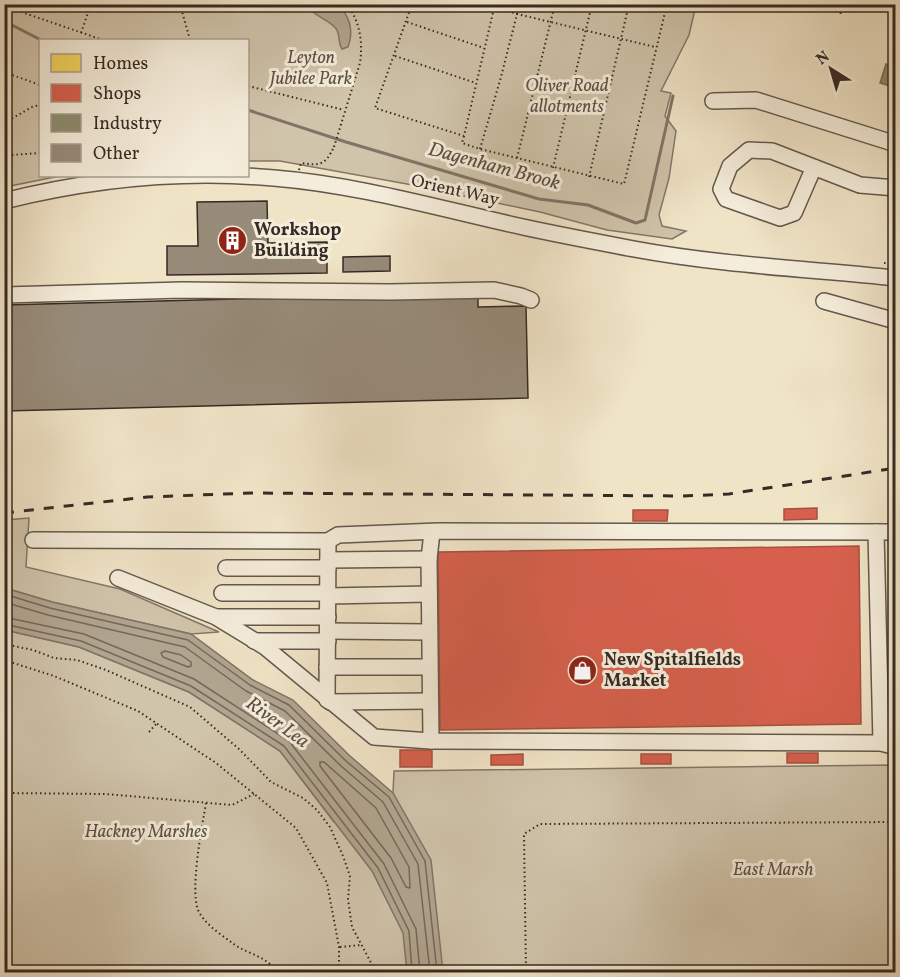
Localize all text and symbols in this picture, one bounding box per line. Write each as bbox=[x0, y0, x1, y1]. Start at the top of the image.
legend bbox=[39, 39, 249, 177]
north arrow bbox=[801, 39, 861, 99]
park label: Leyton Jubilee Park bbox=[268, 46, 352, 92]
text: N bbox=[812, 46, 835, 71]
text: Homes bbox=[93, 52, 148, 77]
park label: Oliver Road allotments bbox=[525, 74, 609, 120]
text: Shops bbox=[93, 82, 141, 107]
text: Industry bbox=[93, 112, 162, 137]
water label: Dagenham Brook bbox=[425, 136, 563, 198]
text: Other bbox=[93, 142, 140, 167]
street label: Orient Way bbox=[408, 169, 502, 213]
place label: Workshop Building bbox=[254, 218, 341, 264]
building icon: Workshop Building bbox=[217, 224, 249, 256]
place label: New Spitalfields Market bbox=[604, 648, 741, 694]
shop icon: New Spitalfields Market bbox=[567, 654, 599, 686]
water label: River Lea bbox=[239, 690, 315, 756]
park label: Hackney Marshes bbox=[85, 820, 208, 845]
park label: East Marsh bbox=[733, 858, 813, 883]

